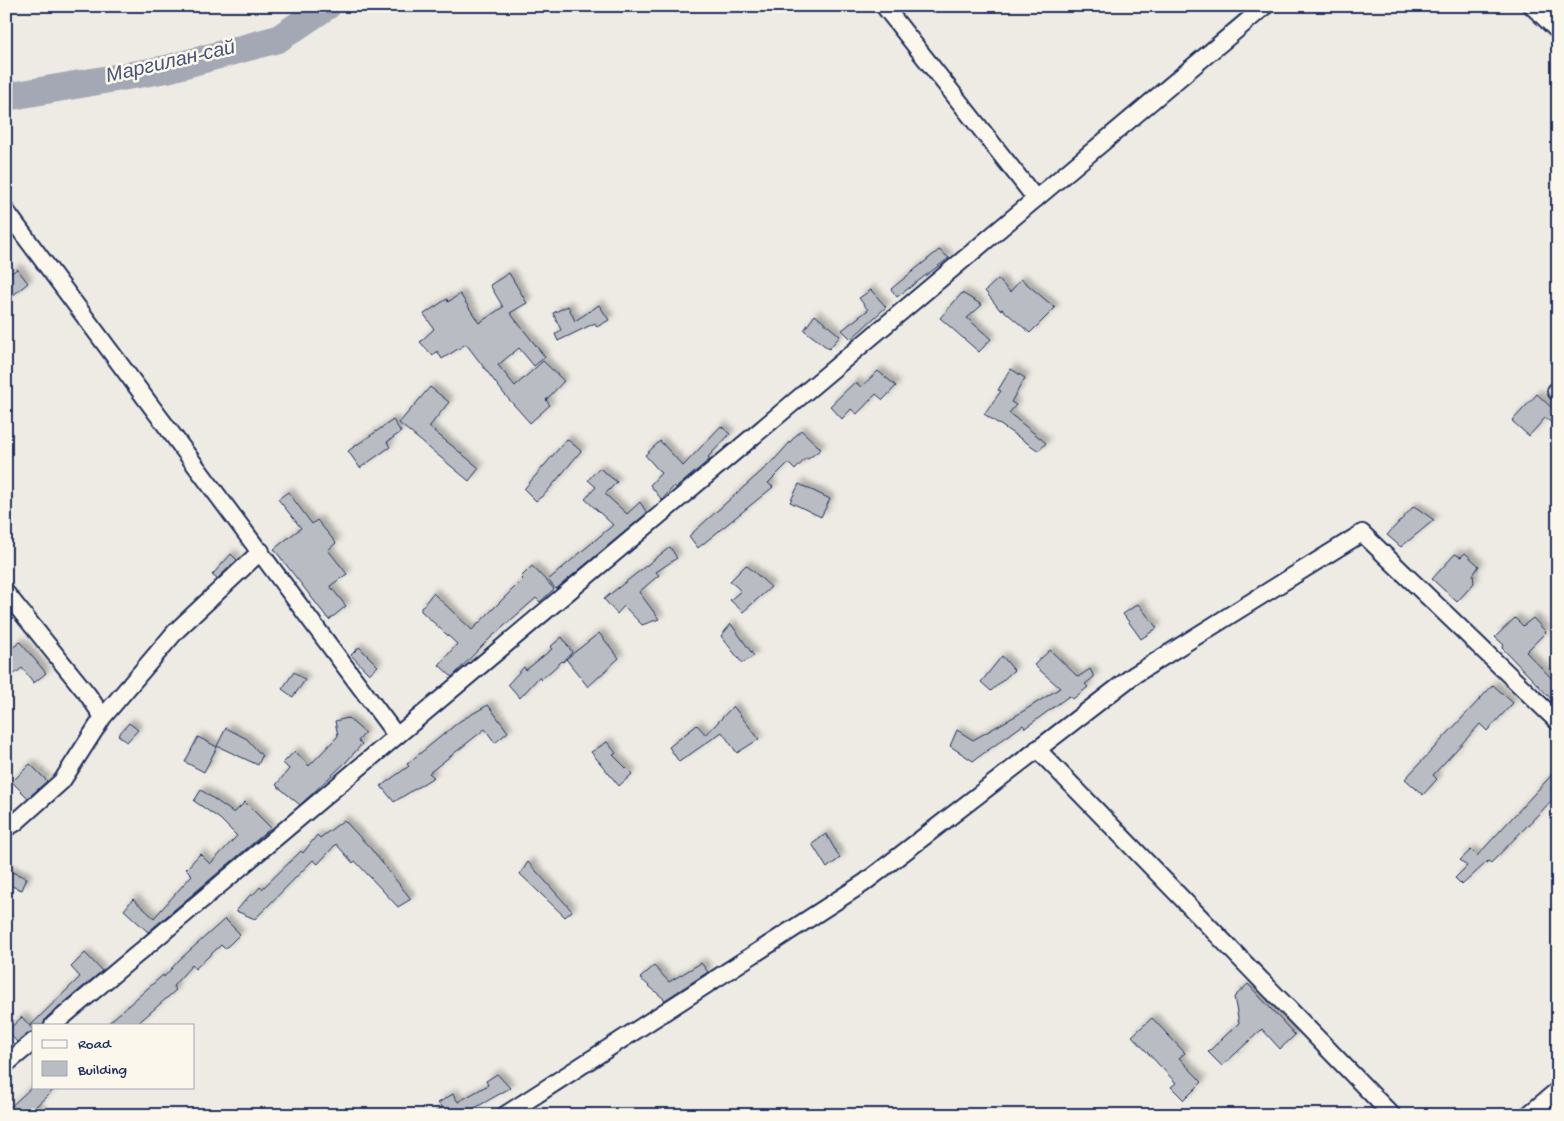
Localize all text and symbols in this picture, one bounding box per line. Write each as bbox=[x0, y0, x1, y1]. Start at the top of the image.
water label: Маргилан-сай bbox=[104, 38, 238, 90]
legend bbox=[32, 1024, 195, 1088]
text: Road bbox=[78, 1036, 112, 1054]
text: Building bbox=[77, 1062, 127, 1080]

